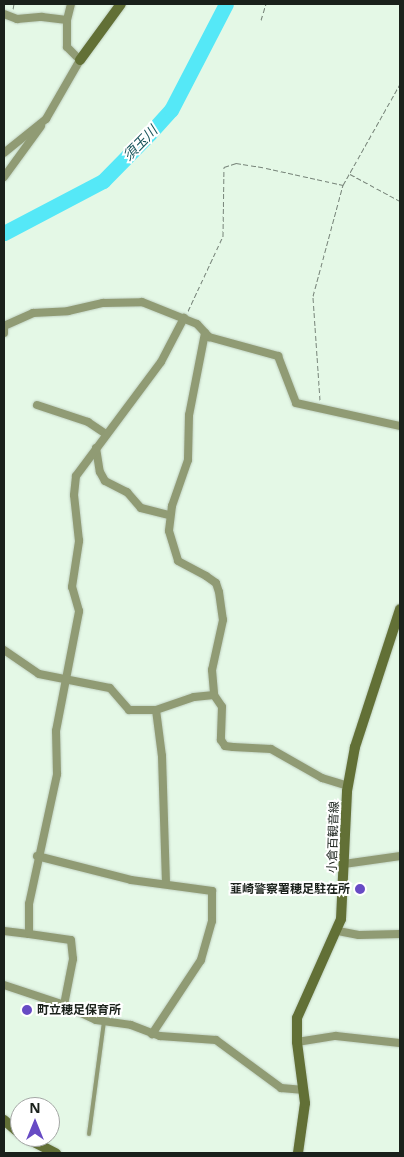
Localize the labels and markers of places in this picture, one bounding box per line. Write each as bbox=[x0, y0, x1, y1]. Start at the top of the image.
place label: 韮崎警察署穂足駐在所 bbox=[230, 882, 350, 896]
marker: 韮崎警察署穂足駐在所 bbox=[354, 883, 366, 895]
place label: 町立穂足保育所 bbox=[37, 1003, 121, 1017]
marker: 町立穂足保育所 bbox=[21, 1004, 33, 1016]

